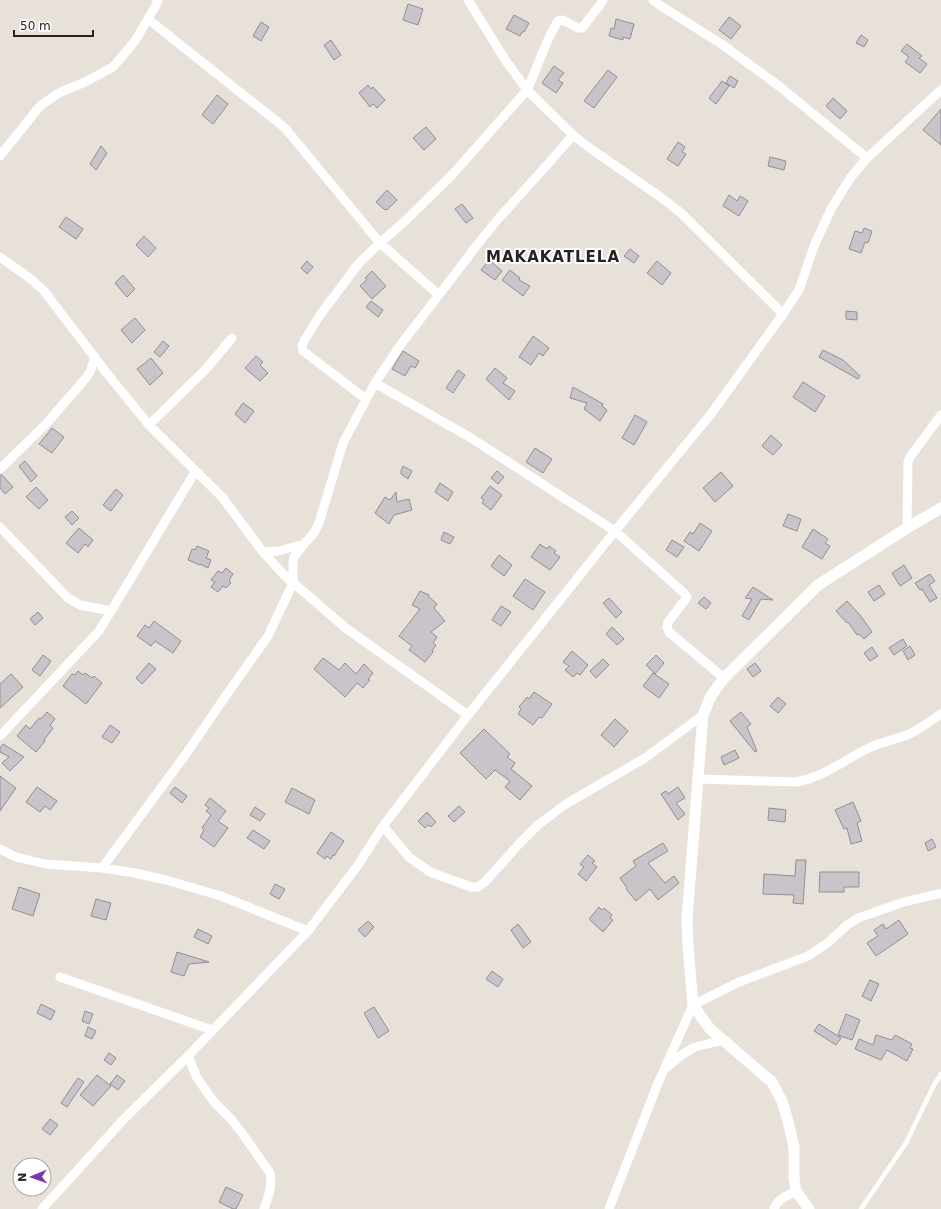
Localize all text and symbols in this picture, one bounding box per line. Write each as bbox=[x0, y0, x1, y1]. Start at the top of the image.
scale bar bbox=[14, 12, 93, 38]
text: 50 m bbox=[20, 19, 51, 33]
district label: MAKAKATLELA bbox=[486, 248, 620, 266]
north arrow bbox=[12, 1157, 52, 1197]
text: N bbox=[16, 1172, 29, 1182]

